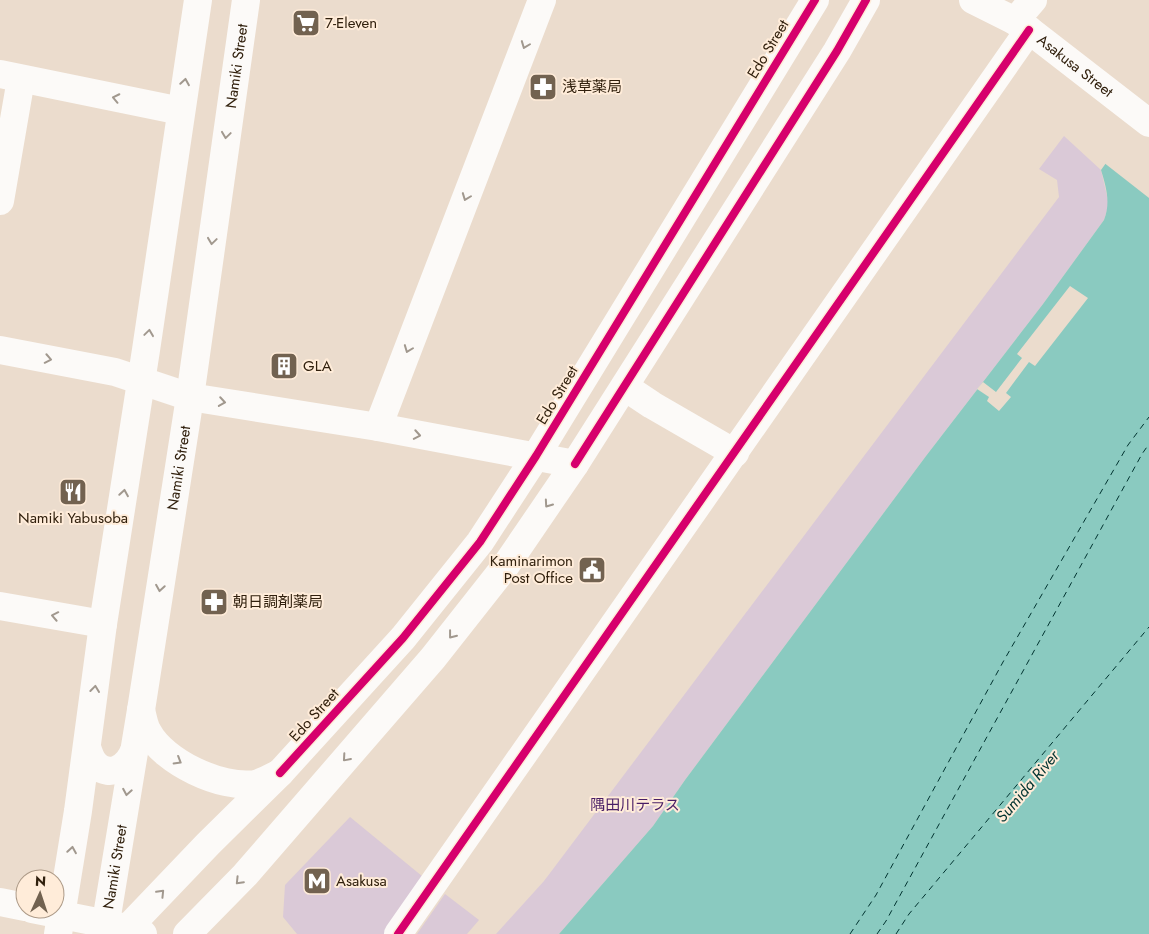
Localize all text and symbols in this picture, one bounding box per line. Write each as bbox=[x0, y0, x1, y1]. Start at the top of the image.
supermarket icon: 7-Eleven bbox=[291, 8, 321, 38]
place label: 7-Eleven bbox=[325, 12, 377, 34]
street label: Edo Street bbox=[742, 15, 794, 83]
street label: Namiki Street bbox=[220, 22, 254, 110]
street label: Asakusa Street bbox=[1032, 29, 1118, 103]
one-way arrow bbox=[520, 41, 530, 49]
pharmacy icon: 浅草薬局 bbox=[528, 72, 558, 102]
place label: 浅草薬局 bbox=[562, 76, 622, 98]
one-way arrow bbox=[180, 78, 190, 87]
one-way arrow bbox=[111, 93, 120, 104]
one-way arrow bbox=[222, 130, 232, 139]
one-way arrow bbox=[462, 192, 472, 201]
one-way arrow bbox=[207, 237, 217, 246]
one-way arrow bbox=[143, 328, 153, 337]
one-way arrow bbox=[404, 344, 414, 353]
building icon: GLA bbox=[269, 351, 299, 381]
one-way arrow bbox=[44, 354, 52, 364]
place label: GLA bbox=[303, 355, 332, 377]
street label: Edo Street bbox=[531, 361, 583, 429]
one-way arrow bbox=[218, 396, 226, 406]
street label: Namiki Street bbox=[161, 424, 196, 512]
one-way arrow bbox=[412, 429, 421, 439]
restaurant icon: Namiki Yabusoba bbox=[58, 477, 88, 507]
one-way arrow bbox=[118, 489, 128, 498]
one-way arrow bbox=[545, 498, 554, 508]
place label: Namiki Yabusoba bbox=[18, 507, 128, 529]
place label: Kaminarimon Post Office bbox=[490, 550, 573, 589]
public building icon: Kaminarimon Post Office bbox=[577, 555, 607, 585]
one-way arrow bbox=[156, 584, 166, 592]
pharmacy icon: 朝日調剤薬局 bbox=[199, 587, 229, 617]
place label: 朝日調剤薬局 bbox=[233, 591, 323, 613]
one-way arrow bbox=[51, 611, 59, 621]
one-way arrow bbox=[449, 629, 457, 638]
street label: Edo Street bbox=[284, 683, 344, 747]
one-way arrow bbox=[89, 684, 99, 693]
water label: Sumida River bbox=[990, 744, 1066, 827]
one-way arrow bbox=[343, 753, 352, 762]
one-way arrow bbox=[173, 755, 182, 765]
one-way arrow bbox=[122, 788, 132, 796]
park label: 隅田川テラス bbox=[590, 794, 680, 816]
street label: Namiki Street bbox=[97, 823, 133, 911]
one-way arrow bbox=[66, 845, 77, 853]
metro station icon: Asakusa bbox=[302, 866, 332, 896]
north arrow bbox=[15, 869, 65, 919]
place label: Asakusa bbox=[336, 870, 387, 892]
text: N bbox=[35, 871, 47, 891]
one-way arrow bbox=[236, 875, 245, 884]
one-way arrow bbox=[155, 890, 164, 899]

